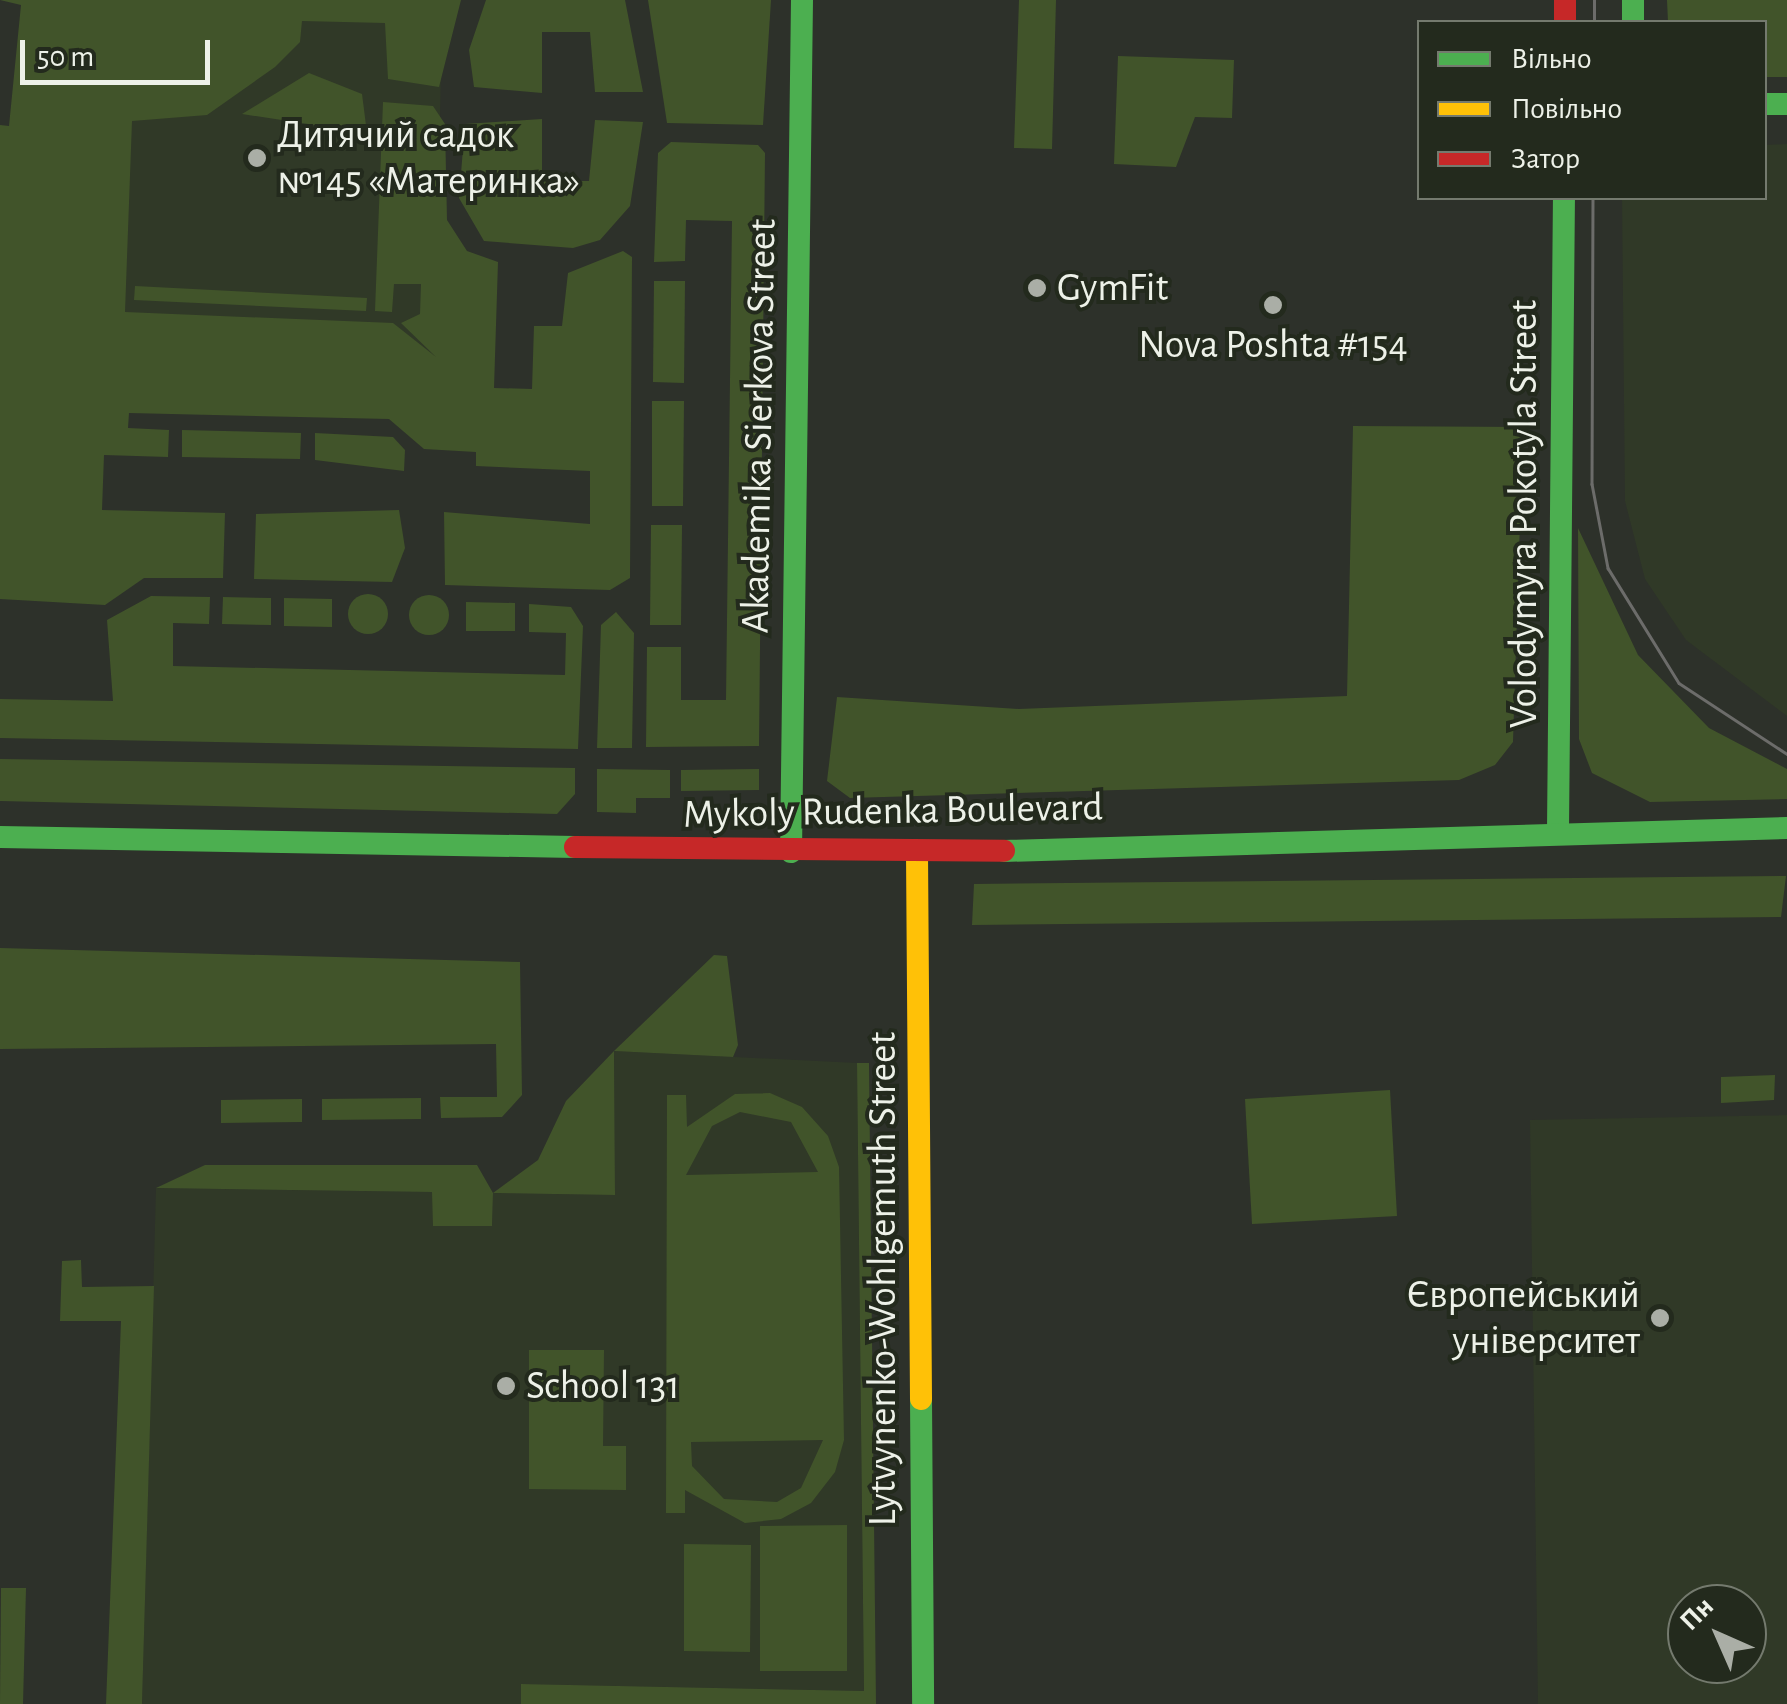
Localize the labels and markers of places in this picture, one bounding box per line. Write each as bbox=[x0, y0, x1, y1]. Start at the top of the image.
place label: Дитячий садок №145 «Материнка» bbox=[277, 111, 580, 205]
marker: Дитячий садок №145 «Материнка» bbox=[246, 147, 268, 169]
place label: GymFit bbox=[1057, 264, 1168, 312]
marker: GymFit bbox=[1026, 277, 1048, 299]
marker: Nova Poshta #154 bbox=[1262, 294, 1284, 316]
place label: Nova Poshta #154 bbox=[1138, 321, 1408, 369]
place label: Європейський університет bbox=[1407, 1271, 1640, 1365]
marker: Європейський університет bbox=[1649, 1307, 1671, 1329]
place label: School 131 bbox=[526, 1362, 680, 1410]
marker: School 131 bbox=[495, 1375, 517, 1397]

